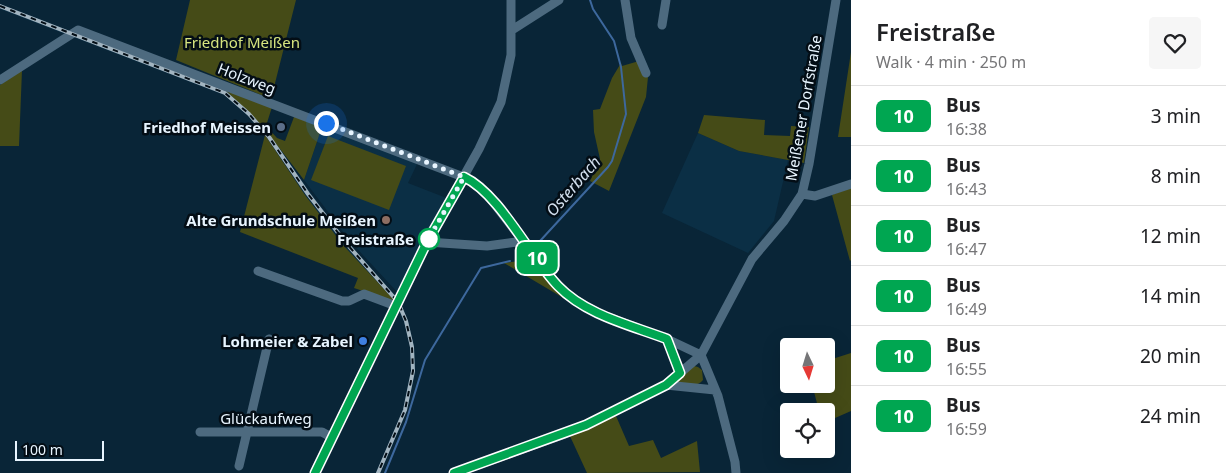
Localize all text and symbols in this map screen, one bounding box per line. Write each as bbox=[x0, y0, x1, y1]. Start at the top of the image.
text: Freistraße bbox=[876, 15, 996, 48]
button: heart bbox=[1149, 17, 1201, 69]
park label: Friedhof Meißen bbox=[184, 32, 300, 52]
street label: Meißener Dorfstraße bbox=[780, 33, 826, 183]
text: Walk · 4 min · 250 m bbox=[876, 51, 1026, 73]
street label: Holzweg bbox=[215, 58, 279, 98]
text: Bus bbox=[946, 92, 981, 118]
text: 3 min bbox=[1151, 103, 1201, 129]
text: 10 bbox=[893, 104, 914, 128]
your location bbox=[314, 111, 339, 136]
place label: Friedhof Meissen bbox=[143, 117, 271, 137]
text: 16:38 bbox=[946, 118, 987, 140]
marker: Friedhof Meissen bbox=[275, 121, 287, 133]
water label: Osterbach bbox=[541, 151, 605, 221]
text: Bus bbox=[946, 152, 981, 178]
text: 8 min bbox=[1151, 163, 1201, 189]
text: 10 bbox=[893, 164, 914, 188]
text: 16:43 bbox=[946, 178, 987, 200]
place label: Alte Grundschule Meißen bbox=[186, 210, 376, 230]
text: Bus bbox=[946, 212, 981, 238]
marker: Alte Grundschule Meißen bbox=[380, 214, 392, 226]
text: 12 min bbox=[1140, 223, 1201, 249]
text: 10 bbox=[893, 224, 914, 248]
marker: Freistraße bbox=[418, 228, 440, 250]
place label: Freistraße bbox=[337, 229, 414, 249]
text: 16:47 bbox=[946, 238, 987, 260]
line badge: 10 bbox=[514, 242, 560, 274]
text: 10 bbox=[527, 246, 547, 270]
text: Bus bbox=[946, 272, 981, 298]
text: 14 min bbox=[1140, 283, 1201, 309]
text: 10 bbox=[893, 284, 914, 308]
text: 16:49 bbox=[946, 298, 987, 320]
place label: Lohmeier & Zabel bbox=[222, 331, 353, 351]
text: Bus bbox=[946, 332, 981, 358]
marker: Lohmeier & Zabel bbox=[357, 335, 369, 347]
north arrow bbox=[780, 338, 835, 392]
map controls bbox=[780, 338, 835, 458]
text: 20 min bbox=[1140, 343, 1201, 369]
text: 10 bbox=[893, 344, 914, 368]
text: 16:55 bbox=[946, 358, 987, 380]
text: Bus bbox=[946, 392, 981, 418]
button: locate bbox=[780, 403, 835, 458]
text: 24 min bbox=[1140, 403, 1201, 429]
text: 10 bbox=[893, 404, 914, 428]
street label: Glückaufweg bbox=[220, 408, 312, 428]
text: 16:59 bbox=[946, 418, 987, 440]
scale bar bbox=[15, 438, 104, 461]
text: 100 m bbox=[22, 440, 63, 459]

